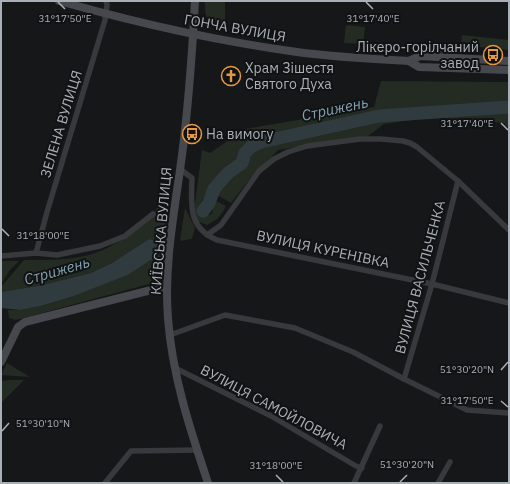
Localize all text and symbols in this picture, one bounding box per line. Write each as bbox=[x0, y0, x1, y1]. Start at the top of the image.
street label: ГОНЧА ВУЛИЦЯ bbox=[183, 10, 287, 46]
text: 31°17'50"E bbox=[38, 12, 92, 25]
text: 31°17'40"E bbox=[346, 12, 400, 25]
place label: Лікеро-горілчаний завод bbox=[356, 38, 479, 72]
bus stop icon: Лікеро-горілчаний завод bbox=[482, 44, 504, 66]
place label: Храм Зішестя Святого Духа bbox=[245, 59, 334, 93]
church icon: Храм Зішестя Святого Духа bbox=[220, 65, 242, 87]
street label: ЗЕЛЕНА ВУЛИЦЯ bbox=[36, 68, 86, 180]
water label: Стрижень bbox=[300, 92, 370, 125]
text: 31°17'40"E bbox=[440, 117, 494, 130]
bus stop icon: На вимогу bbox=[181, 123, 203, 145]
place label: На вимогу bbox=[206, 125, 274, 143]
street label: КИЇВСЬКА ВУЛИЦЯ bbox=[146, 166, 176, 296]
street label: ВУЛИЦЯ ВАСИЛЬЧЕНКА bbox=[391, 198, 449, 356]
street label: ВУЛИЦЯ КУРЕНІВКА bbox=[255, 226, 391, 272]
text: 31°18'00"E bbox=[16, 229, 70, 242]
water label: Стрижень bbox=[22, 252, 92, 289]
street label: ВУЛИЦЯ САМОЙЛОВИЧА bbox=[197, 360, 351, 453]
text: 51°30'20"N bbox=[440, 363, 494, 376]
text: 31°17'50"E bbox=[440, 394, 494, 407]
text: 51°30'10"N bbox=[16, 417, 70, 430]
text: 51°30'20"N bbox=[380, 458, 434, 471]
text: 31°18'00"E bbox=[249, 459, 303, 472]

